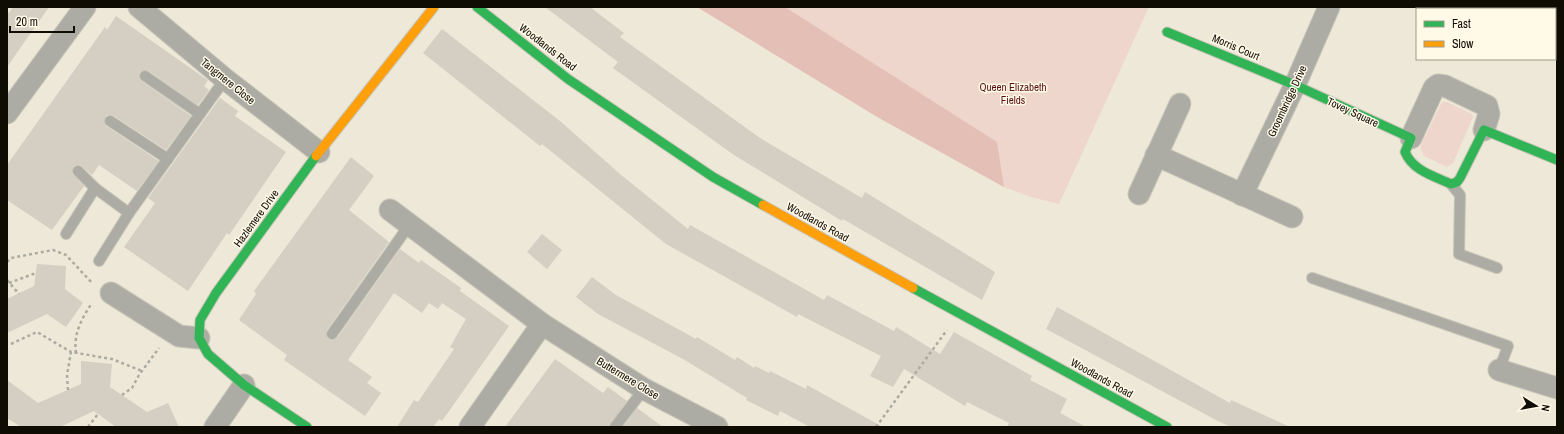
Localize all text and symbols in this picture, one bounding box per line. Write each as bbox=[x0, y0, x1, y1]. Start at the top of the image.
scale bar bbox=[10, 8, 74, 34]
legend bbox=[1416, 8, 1556, 60]
text: 20 m bbox=[16, 14, 38, 30]
text: Fast bbox=[1452, 16, 1471, 32]
street label: Woodlands Road bbox=[516, 20, 580, 74]
street label: Morris Court bbox=[1210, 31, 1262, 63]
text: Slow bbox=[1452, 36, 1474, 52]
street label: Tangmere Close bbox=[198, 55, 258, 107]
street label: Groombridge Drive bbox=[1264, 63, 1310, 139]
park label: Queen Elizabeth Fields bbox=[979, 80, 1047, 107]
street label: Tovey Square bbox=[1325, 94, 1381, 130]
street label: Hazlemere Drive bbox=[230, 187, 282, 249]
street label: Woodlands Road bbox=[784, 199, 852, 245]
street label: Buttermere Close bbox=[594, 354, 662, 402]
street label: Woodlands Road bbox=[1068, 355, 1136, 401]
north arrow bbox=[1516, 386, 1556, 426]
text: N bbox=[1538, 403, 1553, 412]

